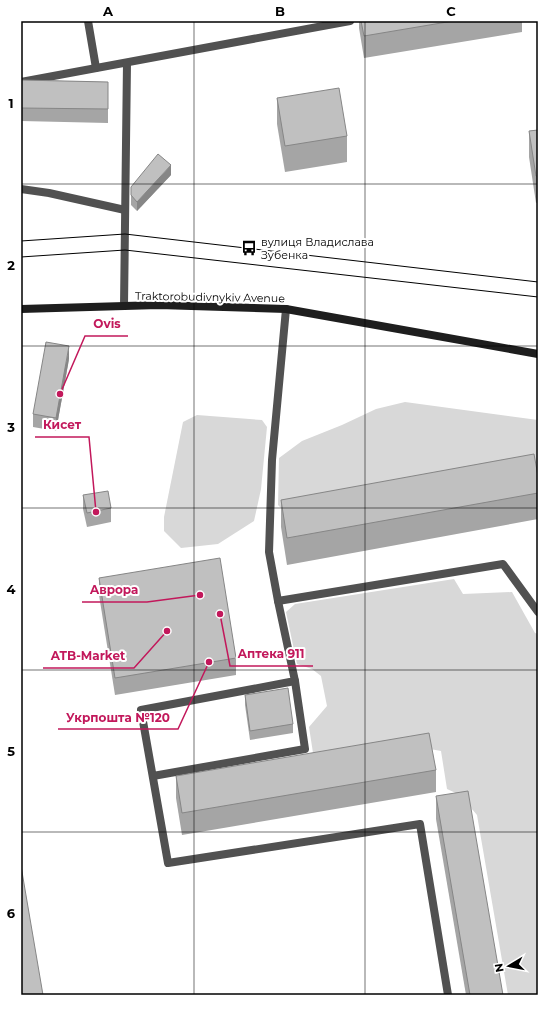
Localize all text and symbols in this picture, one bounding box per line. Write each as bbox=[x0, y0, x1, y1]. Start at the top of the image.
text: A bbox=[102, 3, 114, 19]
text: B bbox=[275, 3, 285, 19]
text: C bbox=[446, 3, 456, 19]
text: 1 bbox=[8, 95, 14, 111]
place label: вулиця Владислава Зубенка bbox=[261, 235, 374, 262]
bus stop icon: вулиця Владислава Зубенка bbox=[240, 239, 258, 257]
text: 2 bbox=[7, 257, 15, 273]
street label: Traktorobudivnykiv Avenue bbox=[135, 289, 285, 305]
callout: Ovis bbox=[85, 312, 128, 336]
text: Ovis bbox=[93, 316, 121, 331]
callout: Кисет bbox=[35, 413, 89, 437]
text: Кисет bbox=[43, 417, 82, 432]
text: 3 bbox=[6, 419, 15, 435]
callout: Аврора bbox=[82, 578, 147, 602]
text: 4 bbox=[7, 581, 16, 597]
text: Аврора bbox=[90, 582, 138, 597]
callout: Аптека 911 bbox=[230, 642, 313, 666]
callout: ATB-Market bbox=[43, 644, 134, 668]
text: Аптека 911 bbox=[238, 646, 304, 661]
text: ATB-Market bbox=[50, 648, 126, 663]
callout: Укрпошта №120 bbox=[58, 705, 178, 729]
text: Укрпошта №120 bbox=[66, 710, 170, 725]
text: 5 bbox=[7, 743, 15, 759]
text: 6 bbox=[7, 905, 16, 921]
north arrow bbox=[489, 946, 529, 986]
text: N bbox=[491, 962, 507, 973]

